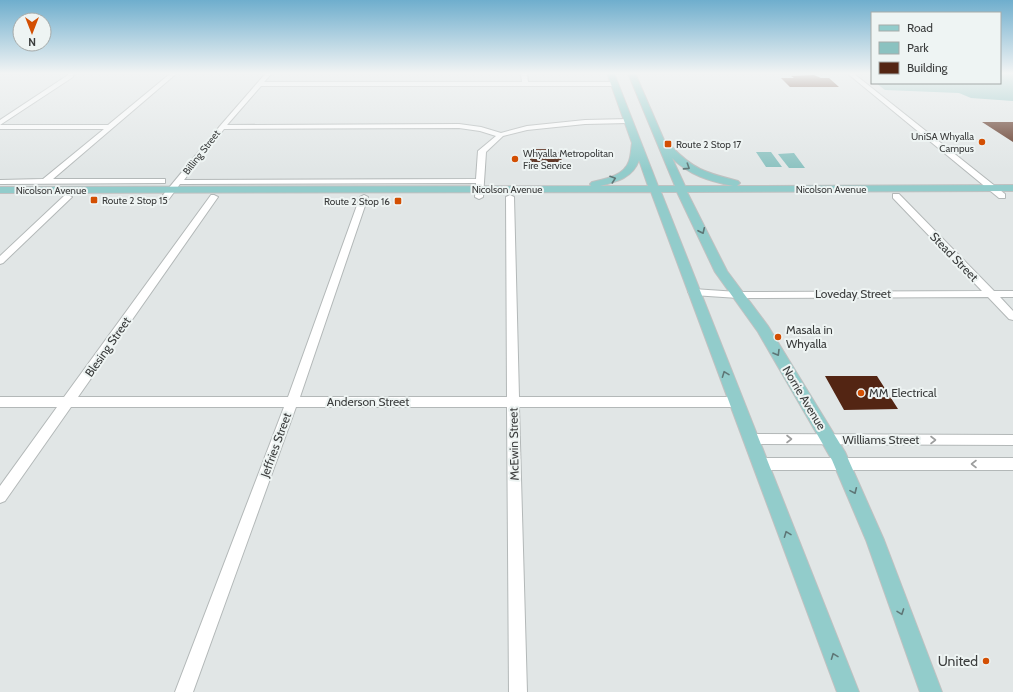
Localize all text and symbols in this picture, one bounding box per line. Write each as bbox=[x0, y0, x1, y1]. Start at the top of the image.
north arrow bbox=[12, 12, 52, 52]
legend bbox=[871, 12, 1001, 84]
text: Road bbox=[907, 20, 933, 35]
text: N bbox=[28, 35, 36, 49]
text: Park bbox=[907, 40, 929, 55]
text: Building bbox=[907, 60, 949, 75]
street label: Billing Street bbox=[180, 127, 223, 177]
place label: UniSA Whyalla Campus bbox=[911, 130, 974, 155]
marker: UniSA Whyalla Campus bbox=[977, 137, 987, 147]
place label: Route 2 Stop 17 bbox=[676, 138, 741, 151]
marker: Route 2 Stop 17 bbox=[663, 139, 673, 149]
place label: Whyalla Metropolitan Fire Service bbox=[523, 147, 614, 172]
marker: Whyalla Metropolitan Fire Service bbox=[510, 154, 520, 164]
one-way arrow bbox=[683, 162, 690, 169]
one-way arrow bbox=[610, 175, 617, 184]
street label: Nicolson Avenue bbox=[472, 183, 542, 196]
street label: Nicolson Avenue bbox=[796, 183, 866, 196]
street label: Nicolson Avenue bbox=[16, 184, 86, 197]
place label: Route 2 Stop 15 bbox=[102, 194, 168, 207]
marker: Route 2 Stop 15 bbox=[89, 195, 99, 205]
place label: Route 2 Stop 16 bbox=[324, 195, 390, 208]
marker: Route 2 Stop 16 bbox=[393, 196, 403, 206]
one-way arrow bbox=[697, 227, 705, 234]
street label: Stead Street bbox=[927, 229, 982, 284]
street label: Loveday Street bbox=[815, 286, 891, 301]
street label: Blesing Street bbox=[81, 314, 134, 380]
place label: Masala in Whyalla bbox=[786, 322, 833, 351]
marker: Masala in Whyalla bbox=[773, 332, 783, 342]
one-way arrow bbox=[773, 349, 780, 356]
street label: Norrie Avenue bbox=[779, 363, 829, 432]
one-way arrow bbox=[721, 370, 729, 377]
place label: MM Electrical bbox=[869, 385, 937, 400]
marker: MM Electrical bbox=[856, 388, 866, 398]
street label: Anderson Street bbox=[327, 394, 409, 409]
street label: McEwin Street bbox=[505, 407, 522, 481]
street label: Jeffries Street bbox=[257, 410, 294, 480]
street label: Williams Street bbox=[843, 432, 919, 447]
one-way arrow bbox=[786, 435, 792, 444]
one-way arrow bbox=[930, 436, 936, 444]
one-way arrow bbox=[971, 460, 977, 468]
one-way arrow bbox=[849, 487, 857, 494]
one-way arrow bbox=[783, 531, 791, 538]
one-way arrow bbox=[897, 608, 905, 615]
one-way arrow bbox=[830, 652, 838, 659]
place label: United bbox=[938, 652, 978, 670]
marker: United bbox=[981, 656, 991, 666]

